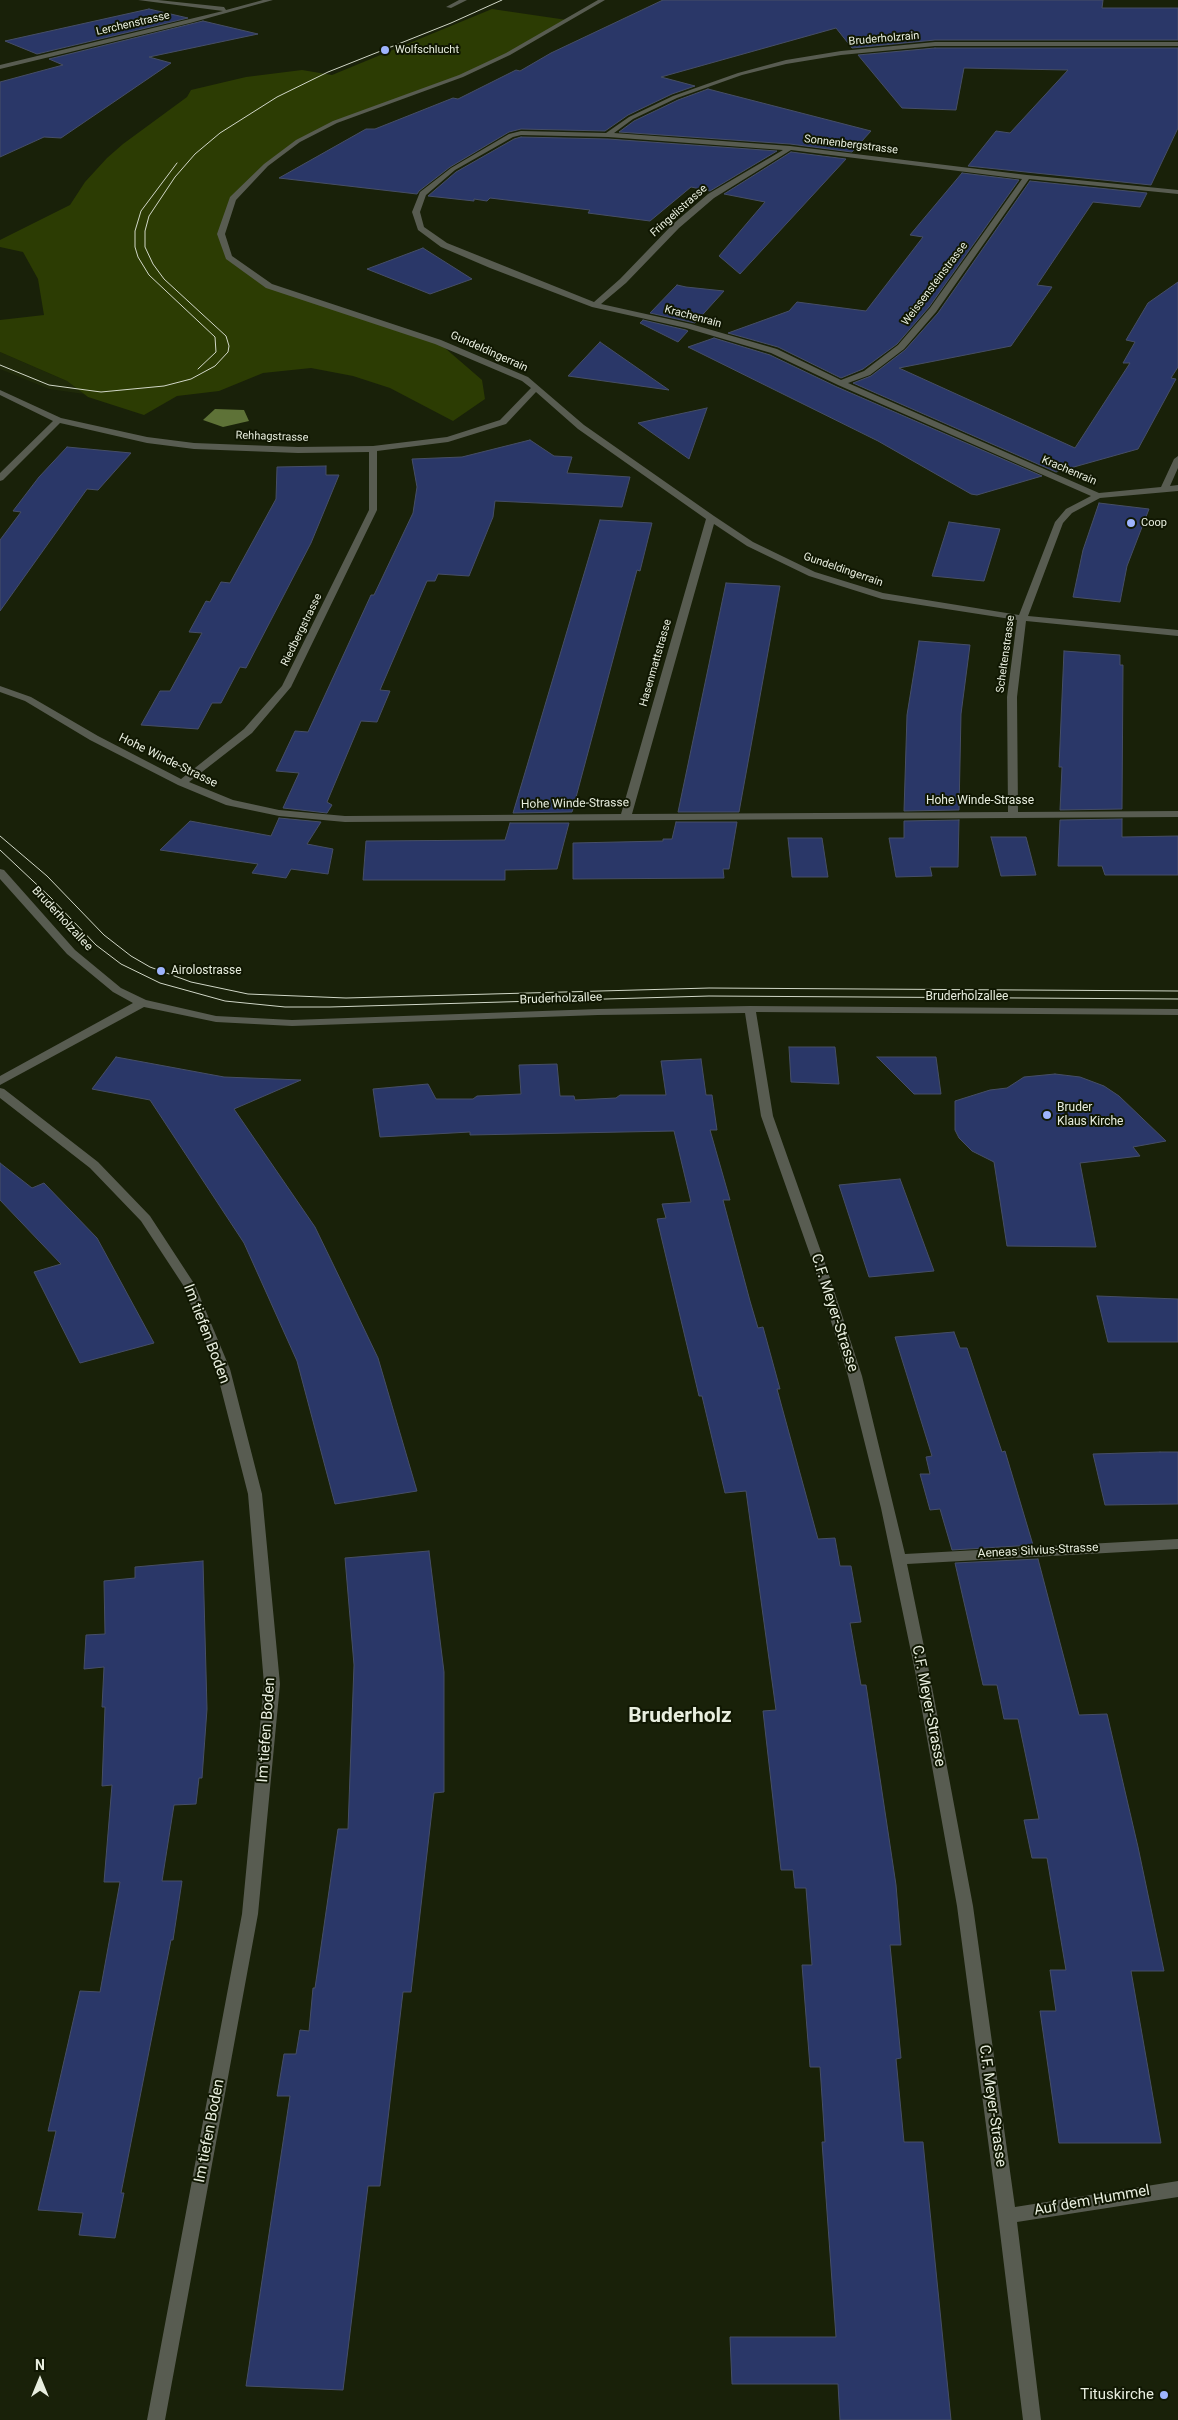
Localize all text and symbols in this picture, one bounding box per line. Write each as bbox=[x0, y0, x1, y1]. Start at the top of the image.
street label: Lerchenstrasse bbox=[95, 9, 171, 39]
street label: Bruderholzrain bbox=[848, 29, 920, 49]
place label: Wolfschlucht bbox=[395, 43, 459, 57]
marker: Wolfschlucht bbox=[379, 44, 391, 56]
street label: Sonnenbergstrasse bbox=[803, 133, 899, 157]
street label: Fringelistrasse bbox=[648, 182, 710, 240]
street label: Weissensteinstrasse bbox=[899, 240, 971, 328]
street label: Krachenrain bbox=[663, 303, 723, 331]
street label: Gundeldingerrain bbox=[448, 329, 530, 375]
street label: Rehhagstrasse bbox=[235, 429, 309, 445]
street label: Krachenrain bbox=[1040, 454, 1098, 488]
place label: Coop bbox=[1141, 516, 1167, 530]
marker: Coop bbox=[1125, 517, 1137, 529]
street label: Gundeldingerrain bbox=[801, 550, 885, 590]
street label: Riedbergstrasse bbox=[279, 591, 325, 669]
street label: Scheltenstrasse bbox=[994, 614, 1018, 694]
street label: Hasenmattstrasse bbox=[637, 618, 675, 708]
street label: Hohe Winde-Strasse bbox=[116, 731, 220, 791]
street label: Hohe Winde-Strasse bbox=[926, 794, 1034, 808]
street label: Hohe Winde-Strasse bbox=[521, 796, 629, 812]
street label: Bruderholzallee bbox=[29, 884, 95, 954]
place label: Airolostrasse bbox=[171, 964, 242, 978]
marker: Airolostrasse bbox=[155, 965, 167, 977]
street label: Bruderholzallee bbox=[519, 990, 603, 1008]
street label: Bruderholzallee bbox=[926, 990, 1008, 1004]
place label: Bruder Klaus Kirche bbox=[1057, 1101, 1123, 1129]
marker: Bruder Klaus Kirche bbox=[1041, 1109, 1053, 1121]
street label: C.F. Meyer-Strasse bbox=[806, 1252, 862, 1374]
street label: Im tiefen Boden bbox=[179, 1282, 233, 1386]
street label: Aeneas Silvius-Strasse bbox=[977, 1541, 1099, 1561]
street label: C.F. Meyer-Strasse bbox=[907, 1644, 949, 1768]
street label: Im tiefen Boden bbox=[254, 1677, 280, 1783]
district label: Bruderholz bbox=[628, 1704, 732, 1730]
street label: C.F. Meyer-Strasse bbox=[975, 2044, 1009, 2168]
street label: Im tiefen Boden bbox=[191, 2078, 229, 2184]
street label: Auf dem Hummel bbox=[1033, 2182, 1151, 2220]
north arrow bbox=[15, 2355, 65, 2405]
text: N bbox=[35, 2357, 45, 2373]
place label: Tituskirche bbox=[1080, 2386, 1154, 2404]
marker: Tituskirche bbox=[1158, 2389, 1170, 2401]

